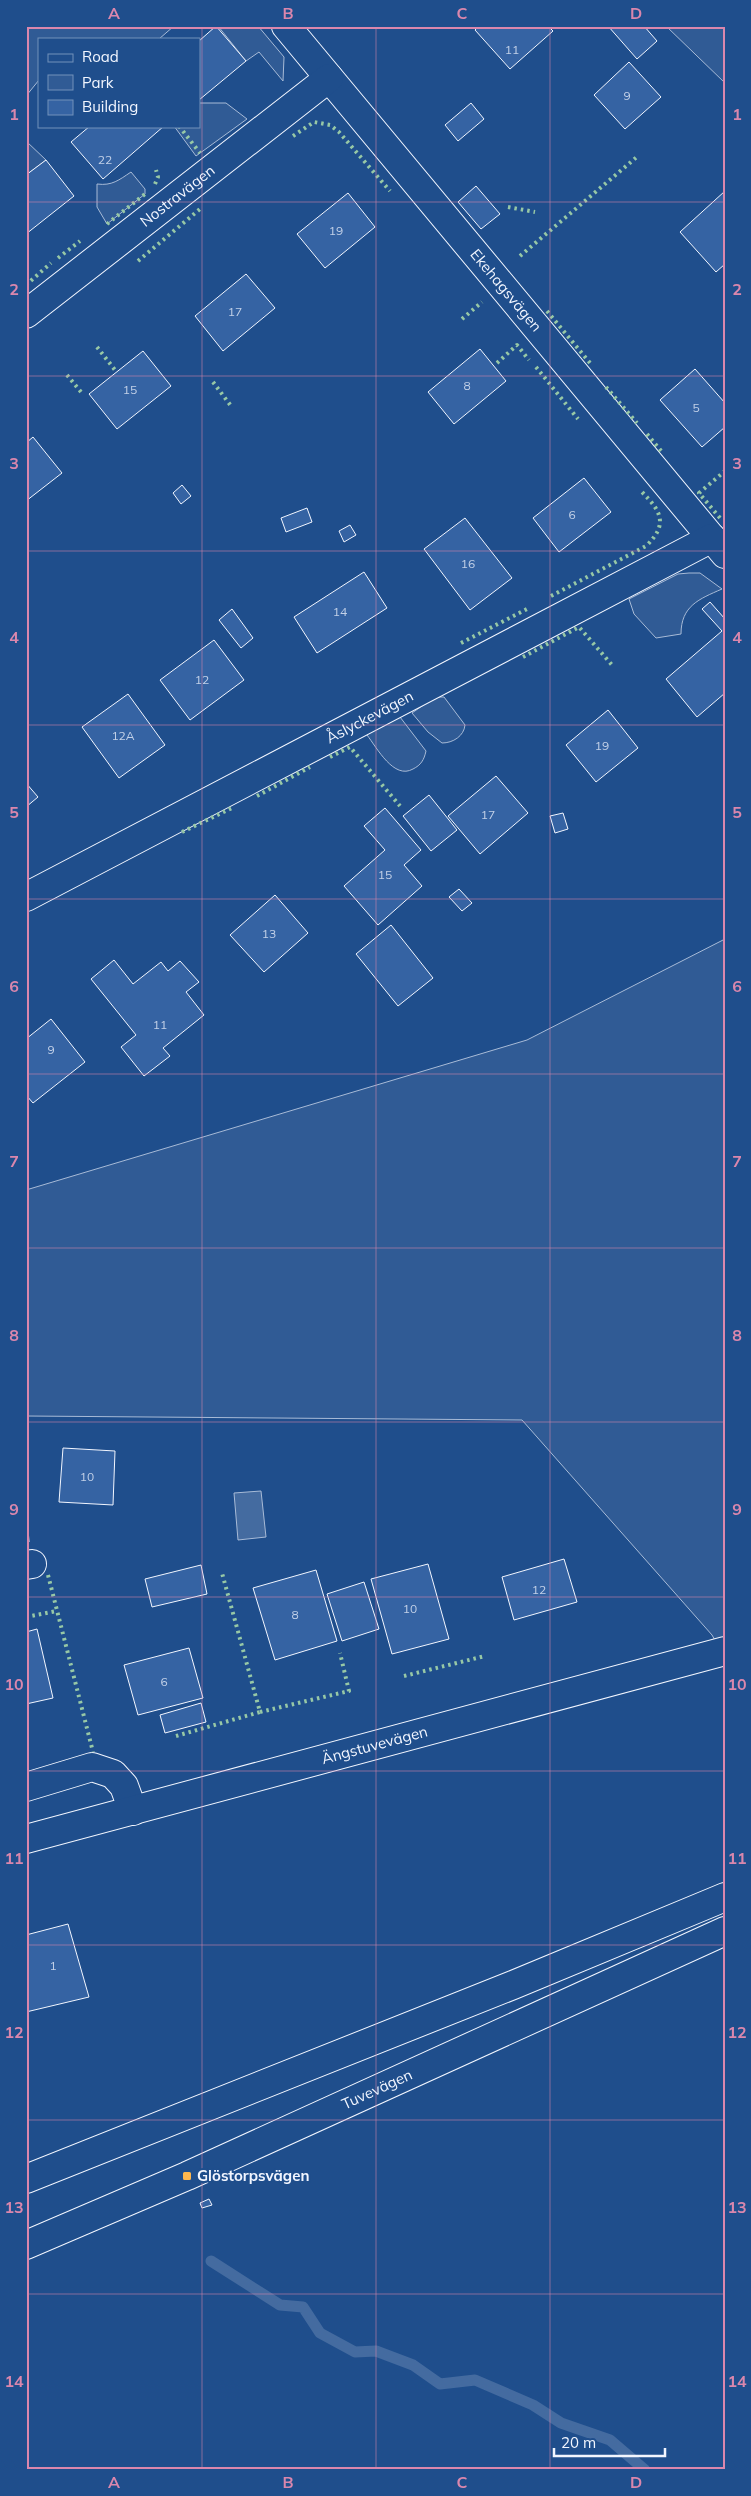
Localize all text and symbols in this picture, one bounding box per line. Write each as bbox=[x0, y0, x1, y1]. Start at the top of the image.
text: A bbox=[108, 3, 120, 23]
text: B bbox=[282, 3, 294, 23]
text: C bbox=[457, 3, 468, 23]
text: D bbox=[630, 3, 642, 23]
legend bbox=[38, 38, 200, 128]
house number: 11 bbox=[505, 42, 519, 57]
text: Road bbox=[82, 47, 119, 66]
text: Park bbox=[82, 73, 114, 92]
house number: 9 bbox=[623, 88, 631, 103]
text: Building bbox=[82, 97, 138, 116]
text: 1 bbox=[9, 104, 19, 124]
text: 1 bbox=[732, 104, 742, 124]
house number: 22 bbox=[98, 152, 112, 167]
street label: Nostravägen bbox=[136, 161, 218, 231]
house number: 19 bbox=[329, 223, 343, 238]
street label: Ekehagsvägen bbox=[466, 245, 546, 335]
text: 2 bbox=[9, 279, 19, 299]
text: 2 bbox=[732, 279, 742, 299]
house number: 17 bbox=[228, 304, 242, 319]
house number: 8 bbox=[463, 378, 471, 393]
house number: 15 bbox=[123, 382, 137, 397]
house number: 5 bbox=[692, 400, 700, 415]
text: 3 bbox=[9, 453, 19, 473]
text: 3 bbox=[732, 453, 742, 473]
house number: 6 bbox=[568, 507, 576, 522]
house number: 16 bbox=[461, 556, 475, 571]
house number: 14 bbox=[333, 604, 347, 619]
text: 4 bbox=[9, 627, 19, 647]
text: 4 bbox=[732, 627, 742, 647]
house number: 12 bbox=[195, 672, 209, 687]
street label: Åslyckevägen bbox=[322, 686, 416, 747]
house number: 12A bbox=[111, 728, 135, 743]
house number: 19 bbox=[595, 738, 609, 753]
text: 5 bbox=[9, 802, 19, 822]
text: 5 bbox=[732, 802, 742, 822]
house number: 17 bbox=[481, 807, 495, 822]
house number: 15 bbox=[378, 867, 392, 882]
house number: 13 bbox=[262, 926, 276, 941]
text: 6 bbox=[9, 976, 19, 996]
text: 6 bbox=[732, 976, 742, 996]
house number: 11 bbox=[153, 1017, 167, 1032]
house number: 9 bbox=[47, 1042, 55, 1057]
text: 7 bbox=[9, 1151, 19, 1171]
text: 7 bbox=[732, 1151, 742, 1171]
text: 8 bbox=[9, 1325, 19, 1345]
text: 8 bbox=[732, 1325, 742, 1345]
house number: 10 bbox=[80, 1469, 94, 1484]
text: 9 bbox=[9, 1499, 19, 1519]
text: 9 bbox=[732, 1499, 742, 1519]
house number: 12 bbox=[532, 1582, 546, 1597]
house number: 10 bbox=[403, 1601, 417, 1616]
house number: 8 bbox=[291, 1607, 299, 1622]
text: 10 bbox=[4, 1674, 24, 1694]
house number: 6 bbox=[160, 1674, 168, 1689]
text: 10 bbox=[727, 1674, 747, 1694]
street label: Ängstuvevägen bbox=[319, 1721, 430, 1768]
text: 11 bbox=[4, 1848, 24, 1868]
text: 11 bbox=[727, 1848, 747, 1868]
house number: 1 bbox=[49, 1958, 57, 1973]
text: 12 bbox=[4, 2022, 24, 2042]
text: 12 bbox=[727, 2022, 747, 2042]
street label: Tuvevägen bbox=[339, 2065, 415, 2113]
place label: Glöstorpsvägen bbox=[197, 2166, 309, 2185]
marker: Glöstorpsvägen bbox=[181, 2170, 193, 2182]
text: 13 bbox=[4, 2197, 24, 2217]
text: 13 bbox=[727, 2197, 747, 2217]
text: 14 bbox=[4, 2371, 24, 2391]
text: 14 bbox=[727, 2371, 747, 2391]
scale bar bbox=[554, 2426, 665, 2458]
text: 20 m bbox=[561, 2433, 596, 2452]
text: A bbox=[108, 2472, 120, 2492]
text: B bbox=[282, 2472, 294, 2492]
text: C bbox=[457, 2472, 468, 2492]
text: D bbox=[630, 2472, 642, 2492]

